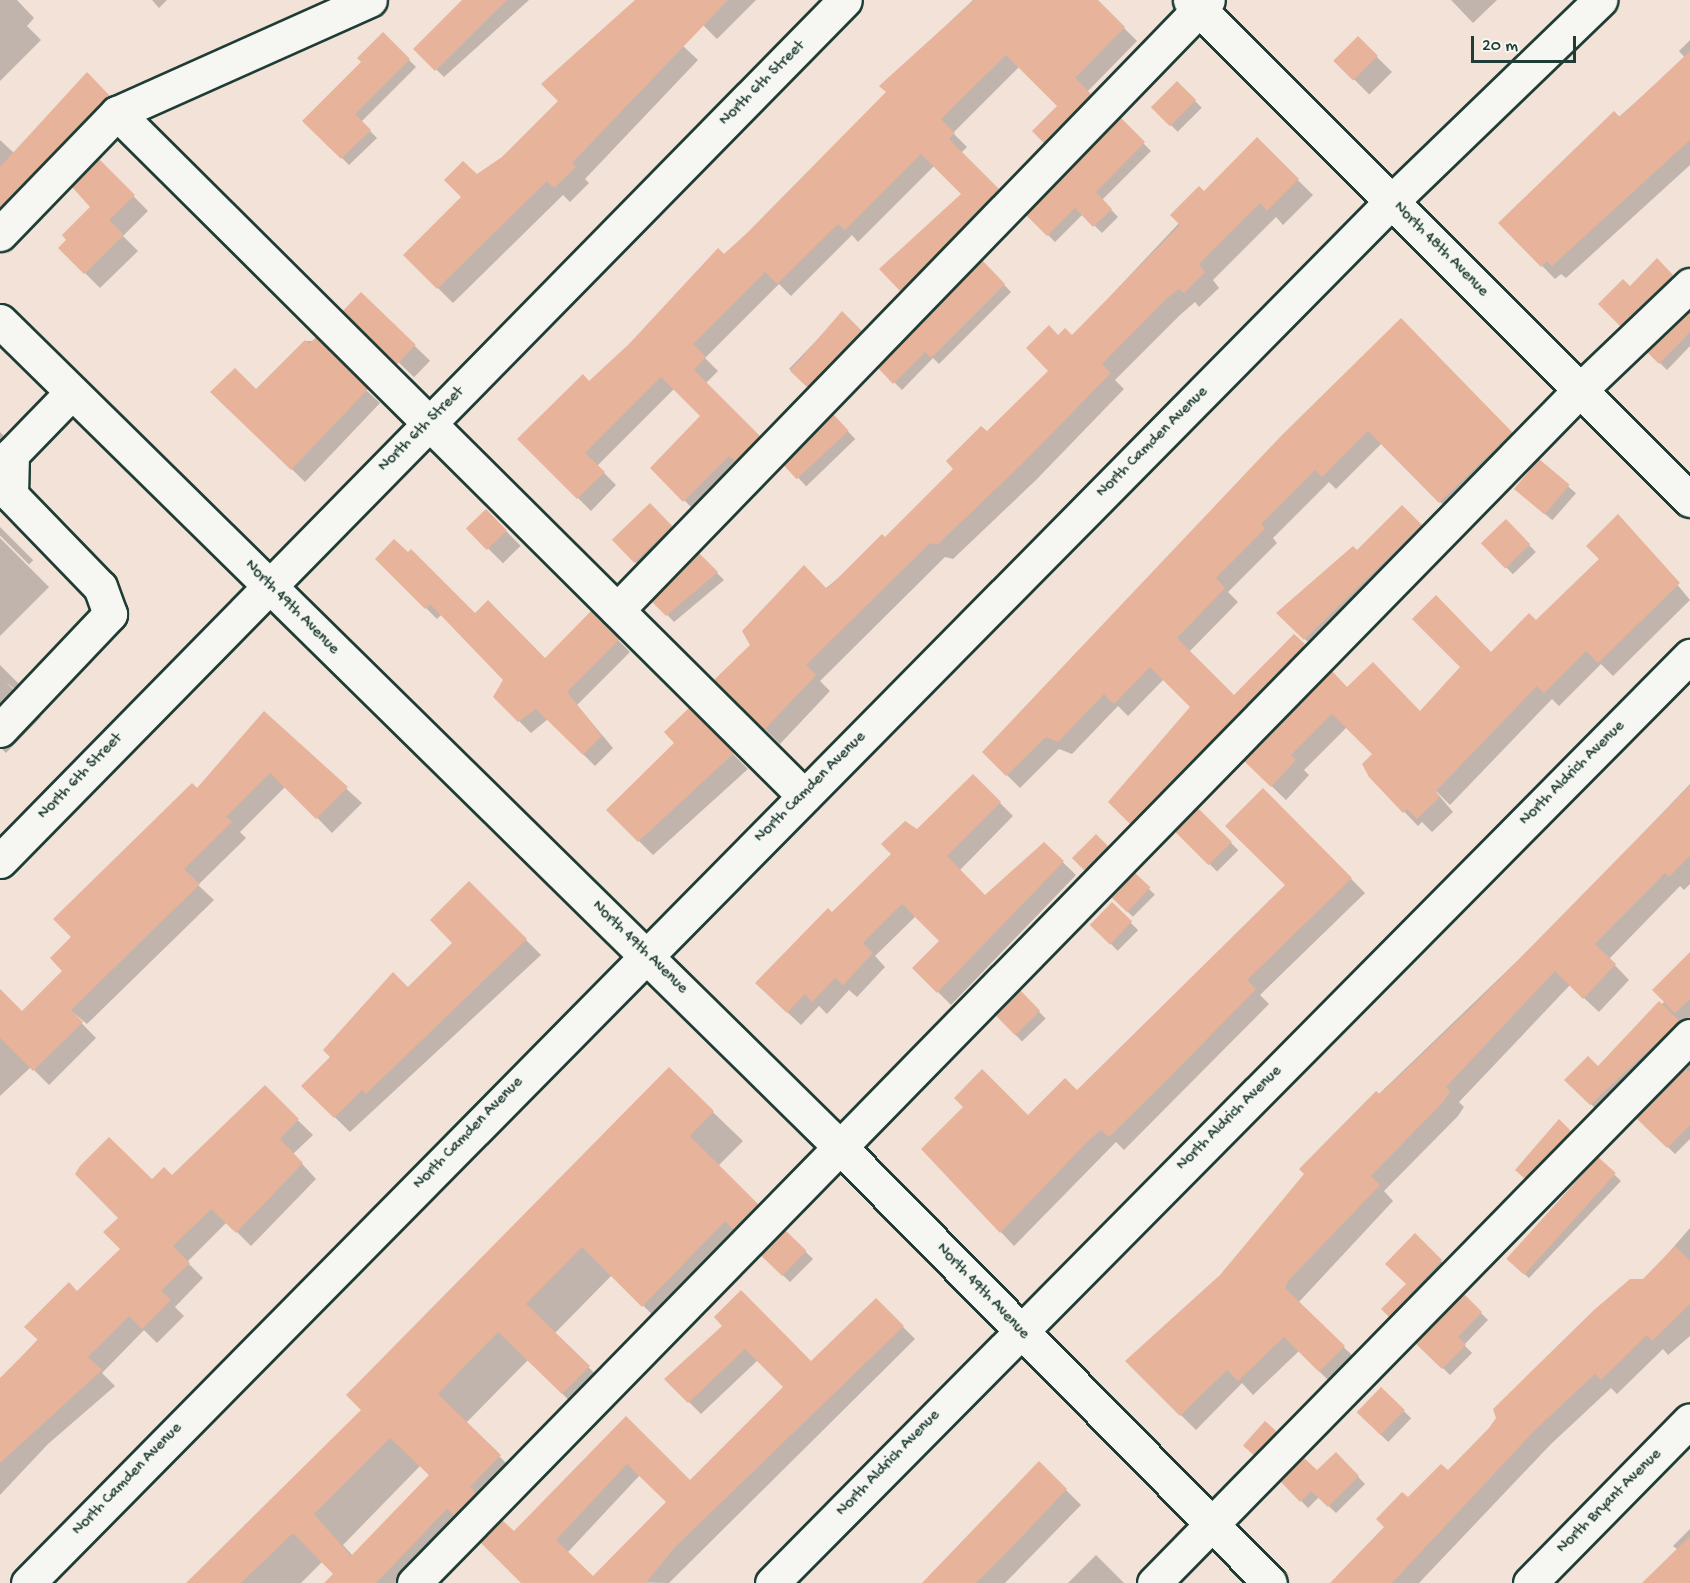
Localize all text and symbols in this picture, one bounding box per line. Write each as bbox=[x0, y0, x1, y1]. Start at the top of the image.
scale bar bbox=[1474, 24, 1579, 62]
text: 20 m bbox=[1482, 36, 1518, 57]
street label: North 6th Street bbox=[716, 37, 810, 131]
street label: North 48th Avenue bbox=[1388, 198, 1492, 302]
street label: North 6th Street bbox=[375, 383, 469, 477]
street label: North Camden Avenue bbox=[1093, 383, 1213, 503]
street label: North 49th Avenue bbox=[240, 557, 342, 659]
street label: North Aldrich Avenue bbox=[1516, 717, 1630, 831]
street label: North Camden Avenue bbox=[751, 728, 871, 848]
street label: North 6th Street bbox=[35, 730, 127, 824]
street label: North 49th Avenue bbox=[587, 897, 691, 999]
street label: North Aldrich Avenue bbox=[1173, 1062, 1287, 1176]
street label: North Camden Avenue bbox=[410, 1074, 528, 1194]
street label: North 49th Avenue bbox=[931, 1240, 1033, 1344]
street label: North Aldrich Avenue bbox=[833, 1407, 945, 1521]
street label: North Camden Avenue bbox=[69, 1420, 187, 1540]
street label: North Bryant Avenue bbox=[1554, 1446, 1666, 1558]

